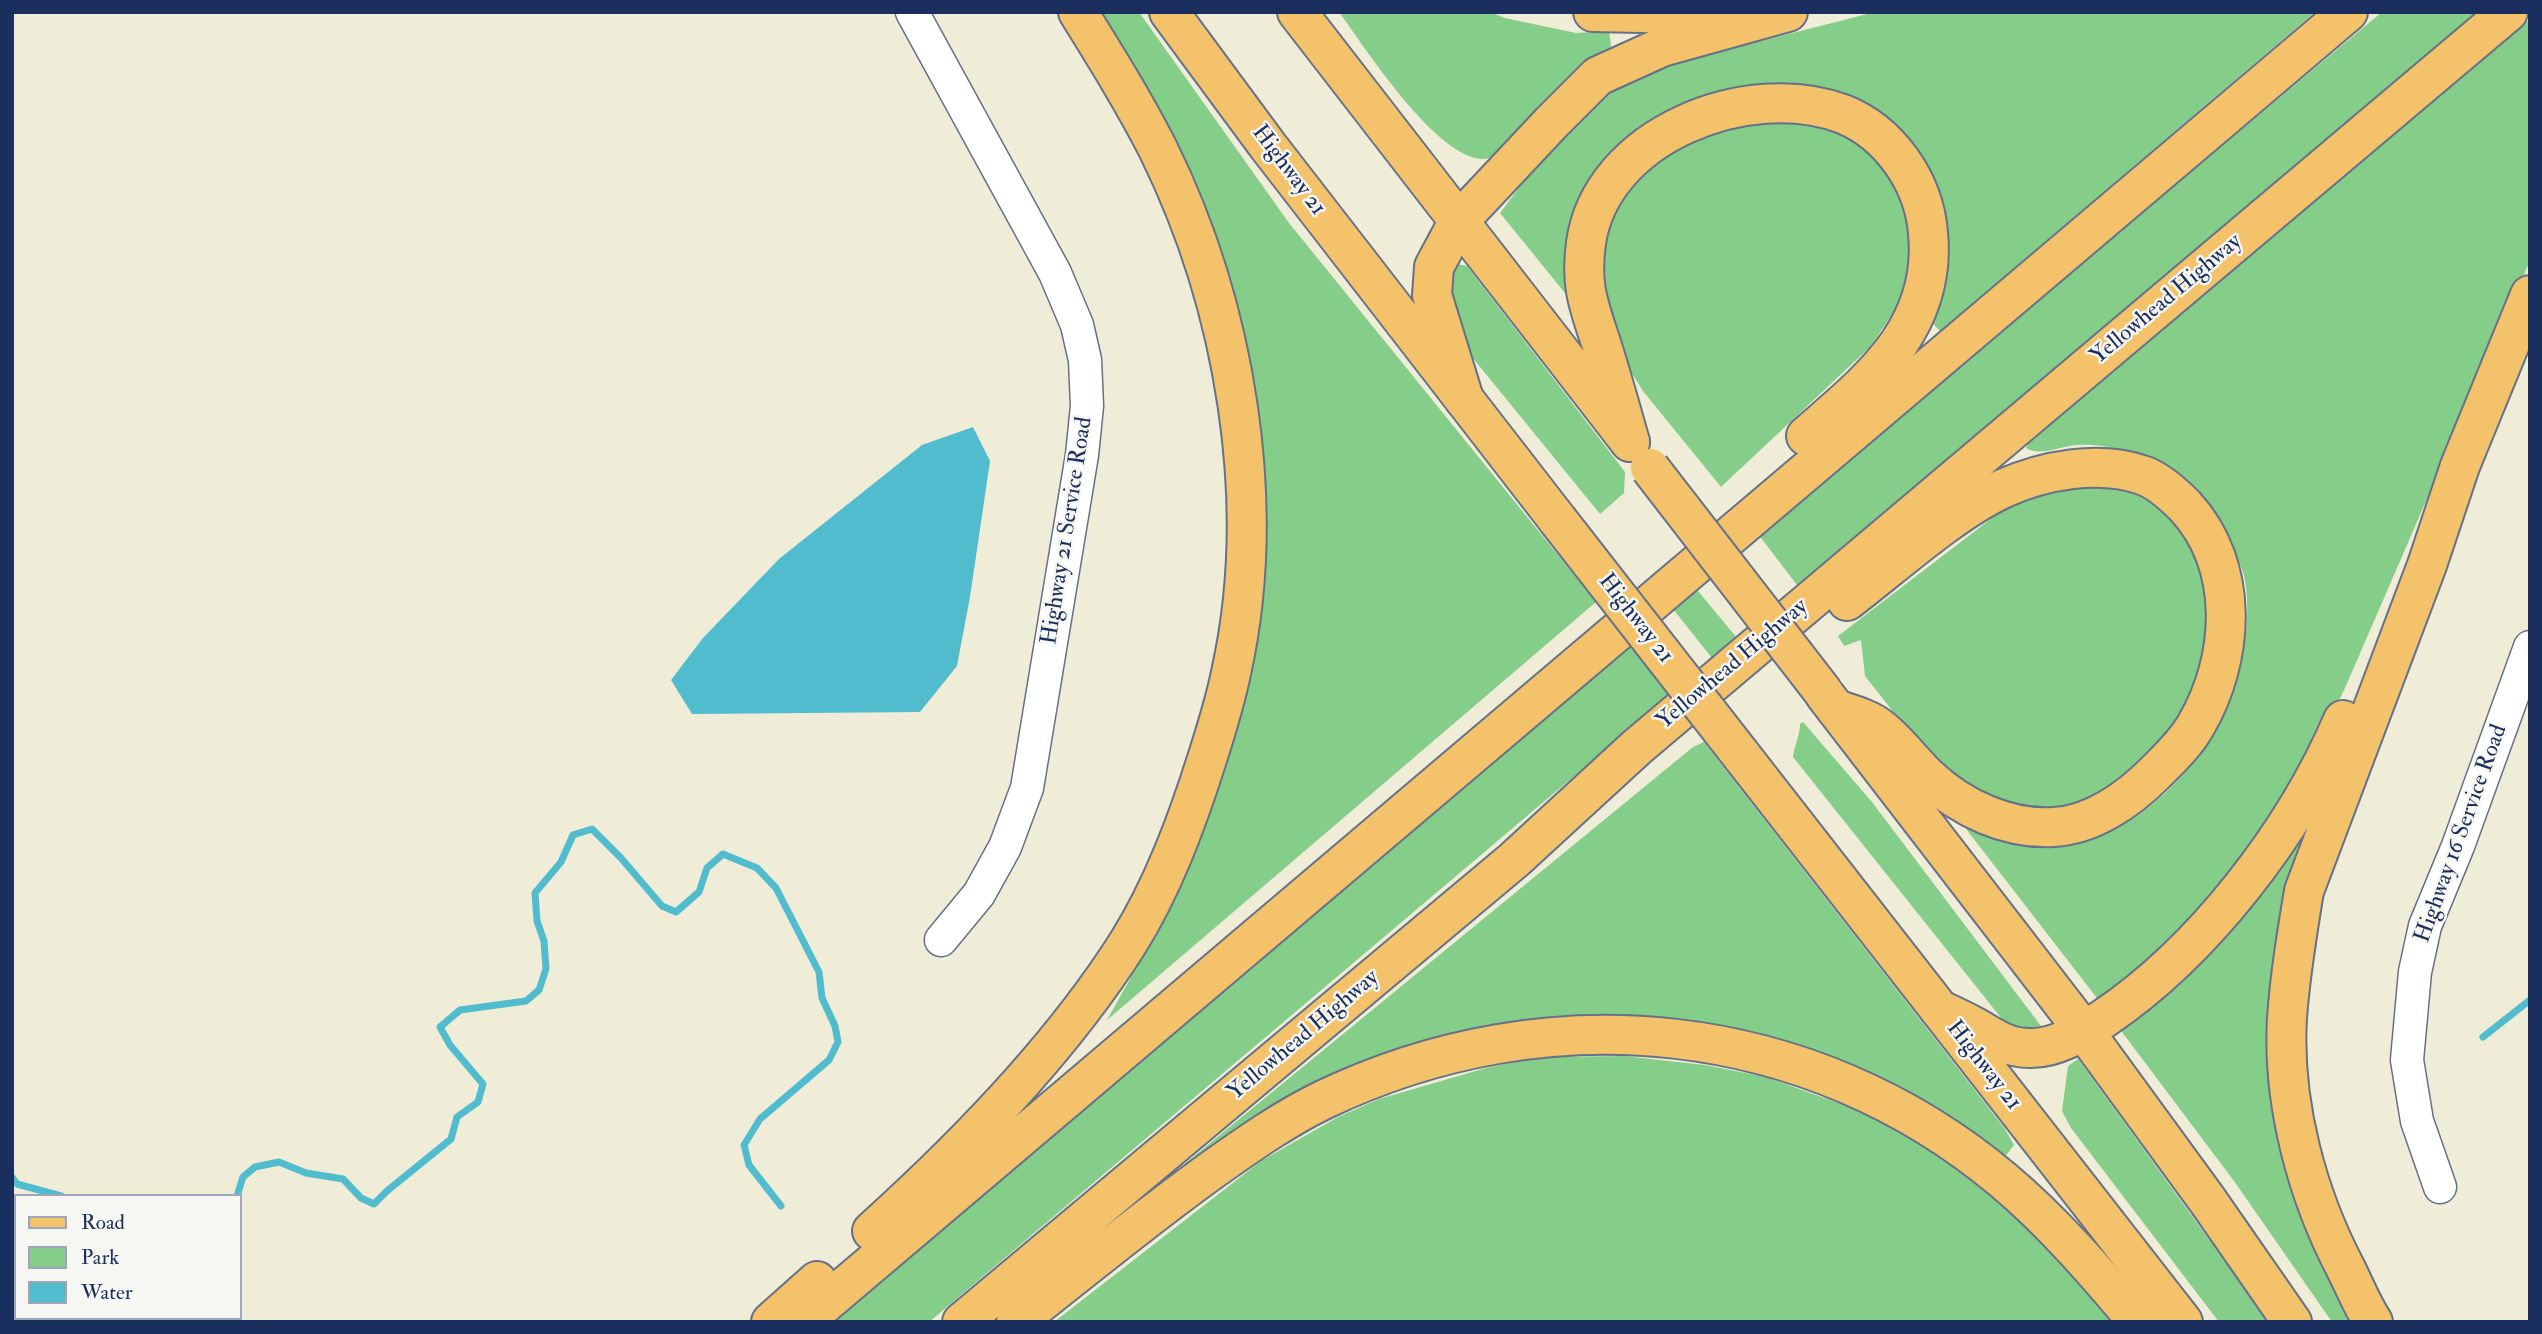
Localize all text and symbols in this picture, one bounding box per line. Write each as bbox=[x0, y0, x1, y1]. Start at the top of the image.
street label: Highway 21 bbox=[1245, 120, 1331, 222]
street label: Yellowhead Highway bbox=[2086, 229, 2248, 371]
street label: Highway 21 Service Road bbox=[1036, 415, 1100, 647]
street label: Highway 21 bbox=[1591, 569, 1679, 669]
street label: Yellowhead Highway bbox=[1652, 594, 1814, 736]
street label: Highway 16 Service Road bbox=[2410, 721, 2514, 947]
street label: Yellowhead Highway bbox=[1223, 965, 1385, 1107]
street label: Highway 21 bbox=[1939, 1016, 2027, 1116]
legend bbox=[14, 1194, 242, 1320]
text: Road bbox=[81, 1209, 125, 1236]
text: Park bbox=[81, 1244, 119, 1271]
text: Water bbox=[81, 1279, 133, 1306]

